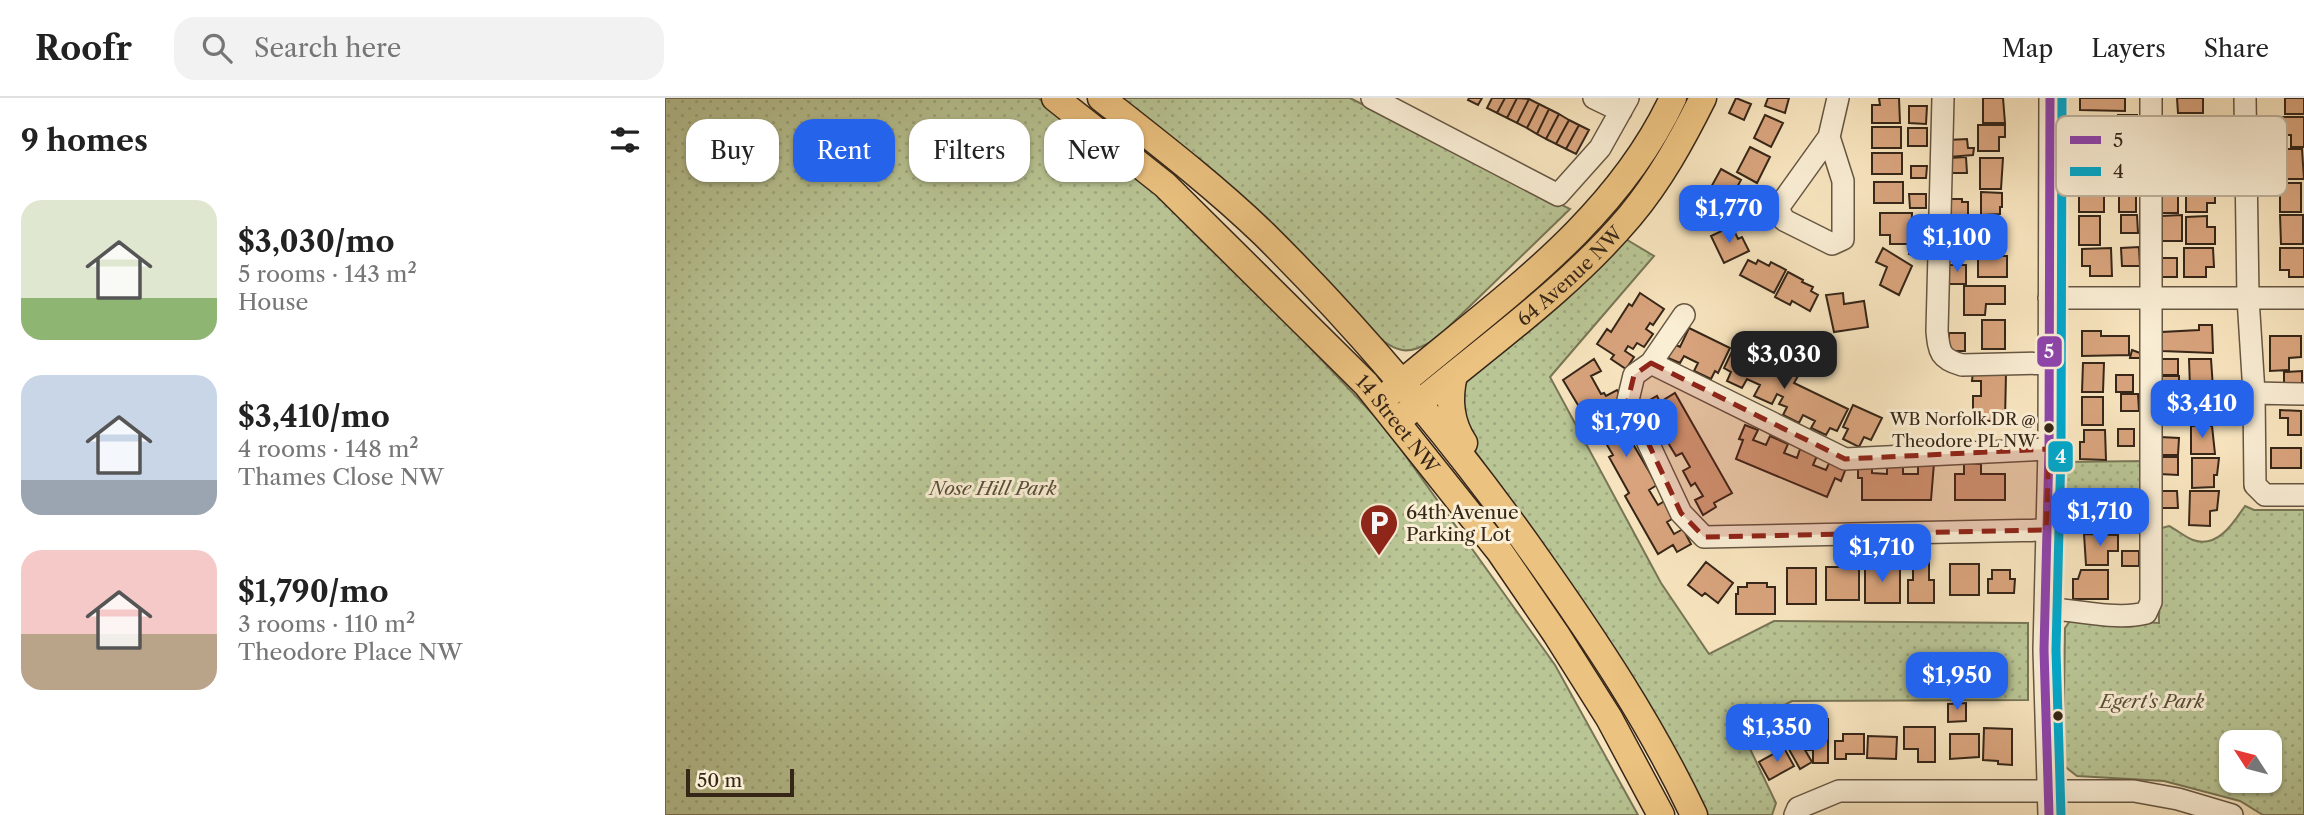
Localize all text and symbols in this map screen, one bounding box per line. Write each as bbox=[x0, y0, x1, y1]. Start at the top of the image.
search box bbox=[174, 17, 664, 80]
text: Roofr bbox=[35, 28, 132, 69]
icon: search bbox=[198, 29, 236, 67]
text: Search here bbox=[254, 32, 401, 64]
text: Map bbox=[2002, 34, 2053, 63]
text: Layers bbox=[2091, 34, 2166, 63]
text: Share bbox=[2204, 34, 2269, 63]
legend bbox=[2056, 116, 2287, 196]
chip: Buy bbox=[686, 119, 779, 182]
chip: Rent bbox=[793, 119, 895, 182]
chip: Filters bbox=[909, 119, 1030, 182]
chip: New bbox=[1044, 119, 1144, 182]
icon: filters bbox=[606, 121, 644, 159]
text: 9 homes bbox=[21, 122, 148, 159]
text: 5 bbox=[2113, 129, 2123, 152]
text: 4 bbox=[2113, 160, 2124, 183]
pin: $1,770 bbox=[1672, 186, 1786, 245]
text: $1,770 bbox=[1695, 194, 1763, 222]
pin: $1,100 bbox=[1900, 214, 2014, 274]
street label: 64 Avenue NW bbox=[1512, 221, 1628, 331]
text: $3,030/mo bbox=[238, 223, 394, 260]
text: $1,100 bbox=[1923, 223, 1991, 251]
icon: home bbox=[77, 228, 161, 312]
text: 5 rooms · 143 m² bbox=[238, 260, 417, 288]
text: House bbox=[238, 288, 308, 316]
pin: $3,030 bbox=[1727, 331, 1841, 391]
line badge: 5 bbox=[2036, 335, 2063, 368]
text: $3,030 bbox=[1747, 340, 1821, 368]
text: 5 bbox=[2044, 340, 2054, 363]
street label: 14 Street NW bbox=[1351, 370, 1444, 479]
pin: $3,410 bbox=[2145, 380, 2259, 440]
text: $3,410 bbox=[2167, 389, 2237, 417]
text: $3,410/mo bbox=[238, 398, 390, 435]
pin: $1,790 bbox=[1569, 400, 1683, 459]
icon: home bbox=[77, 403, 161, 487]
text: $1,790 bbox=[1591, 408, 1661, 436]
place label: WB Norfolk DR @ Theodore PL NW bbox=[1889, 409, 2036, 451]
marker: WB Norfolk DR @ Theodore PL NW bbox=[2042, 421, 2056, 435]
text: 4 rooms · 148 m² bbox=[238, 435, 419, 463]
line badge: 4 bbox=[2047, 440, 2074, 473]
text: 4 bbox=[2055, 445, 2067, 468]
text: Thames Close NW bbox=[238, 463, 444, 491]
park label: Nose Hill Park bbox=[927, 477, 1057, 500]
pin: $1,710 bbox=[2043, 489, 2157, 548]
text: $1,710 bbox=[2067, 497, 2133, 525]
place label: 64th Avenue Parking Lot bbox=[1406, 501, 1519, 546]
parking icon: 64th Avenue Parking Lot bbox=[1358, 502, 1400, 557]
pin: $1,710 bbox=[1825, 524, 1939, 584]
text: $1,710 bbox=[1849, 533, 1915, 561]
text: $1,790/mo bbox=[238, 573, 389, 610]
icon: home bbox=[77, 578, 161, 662]
text: 3 rooms · 110 m² bbox=[238, 610, 415, 638]
text: Theodore Place NW bbox=[238, 638, 463, 666]
pin: $1,950 bbox=[1900, 652, 2014, 712]
text: $1,950 bbox=[1922, 661, 1992, 689]
park label: Egert's Park bbox=[2098, 690, 2204, 713]
pin: $1,350 bbox=[1720, 704, 1834, 764]
unlabelled marker bbox=[2051, 709, 2065, 723]
text: $1,350 bbox=[1742, 713, 1812, 741]
north arrow bbox=[2219, 730, 2282, 793]
map controls bbox=[2219, 730, 2282, 793]
scale bar bbox=[686, 766, 795, 798]
text: 50 m bbox=[697, 769, 742, 792]

